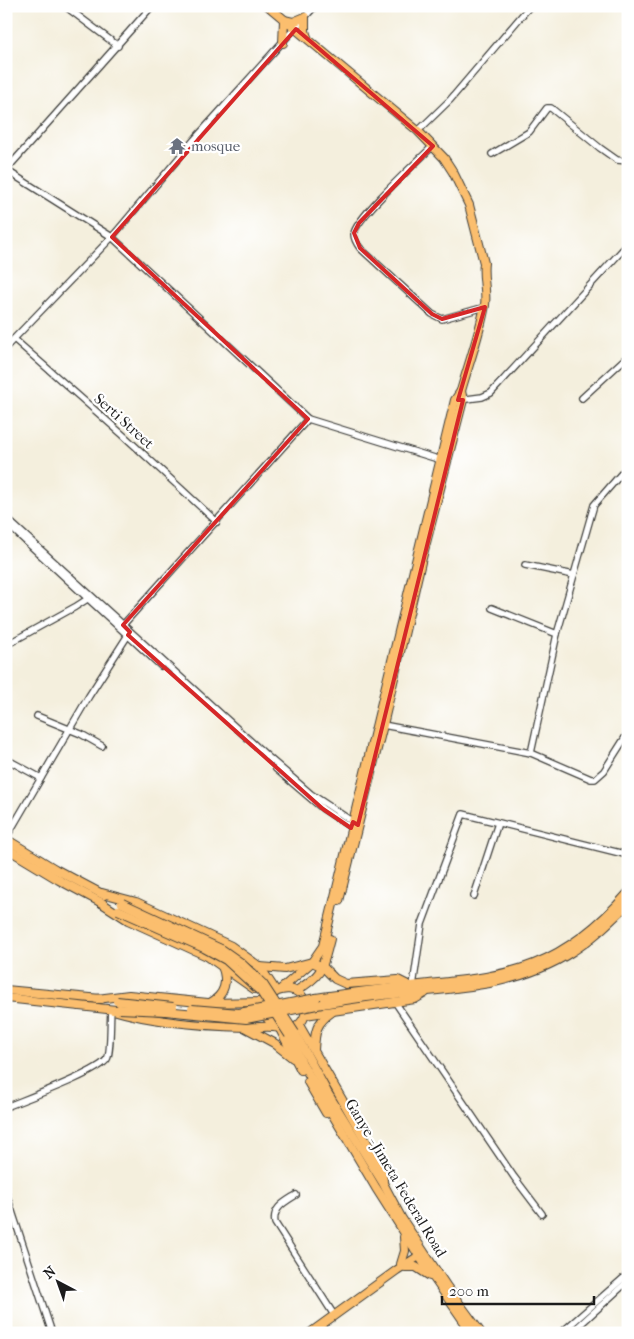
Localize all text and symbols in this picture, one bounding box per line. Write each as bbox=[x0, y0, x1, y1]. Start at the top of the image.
temple icon: mosque bbox=[167, 136, 187, 156]
place label: mosque bbox=[191, 137, 241, 155]
street label: Serti Street bbox=[90, 389, 158, 453]
street label: Ganye - Jimeta Federal Road bbox=[342, 1096, 451, 1261]
north arrow bbox=[32, 1256, 82, 1306]
text: N bbox=[40, 1262, 60, 1282]
scale bar bbox=[442, 1274, 594, 1306]
text: 200 m bbox=[449, 1282, 489, 1300]

